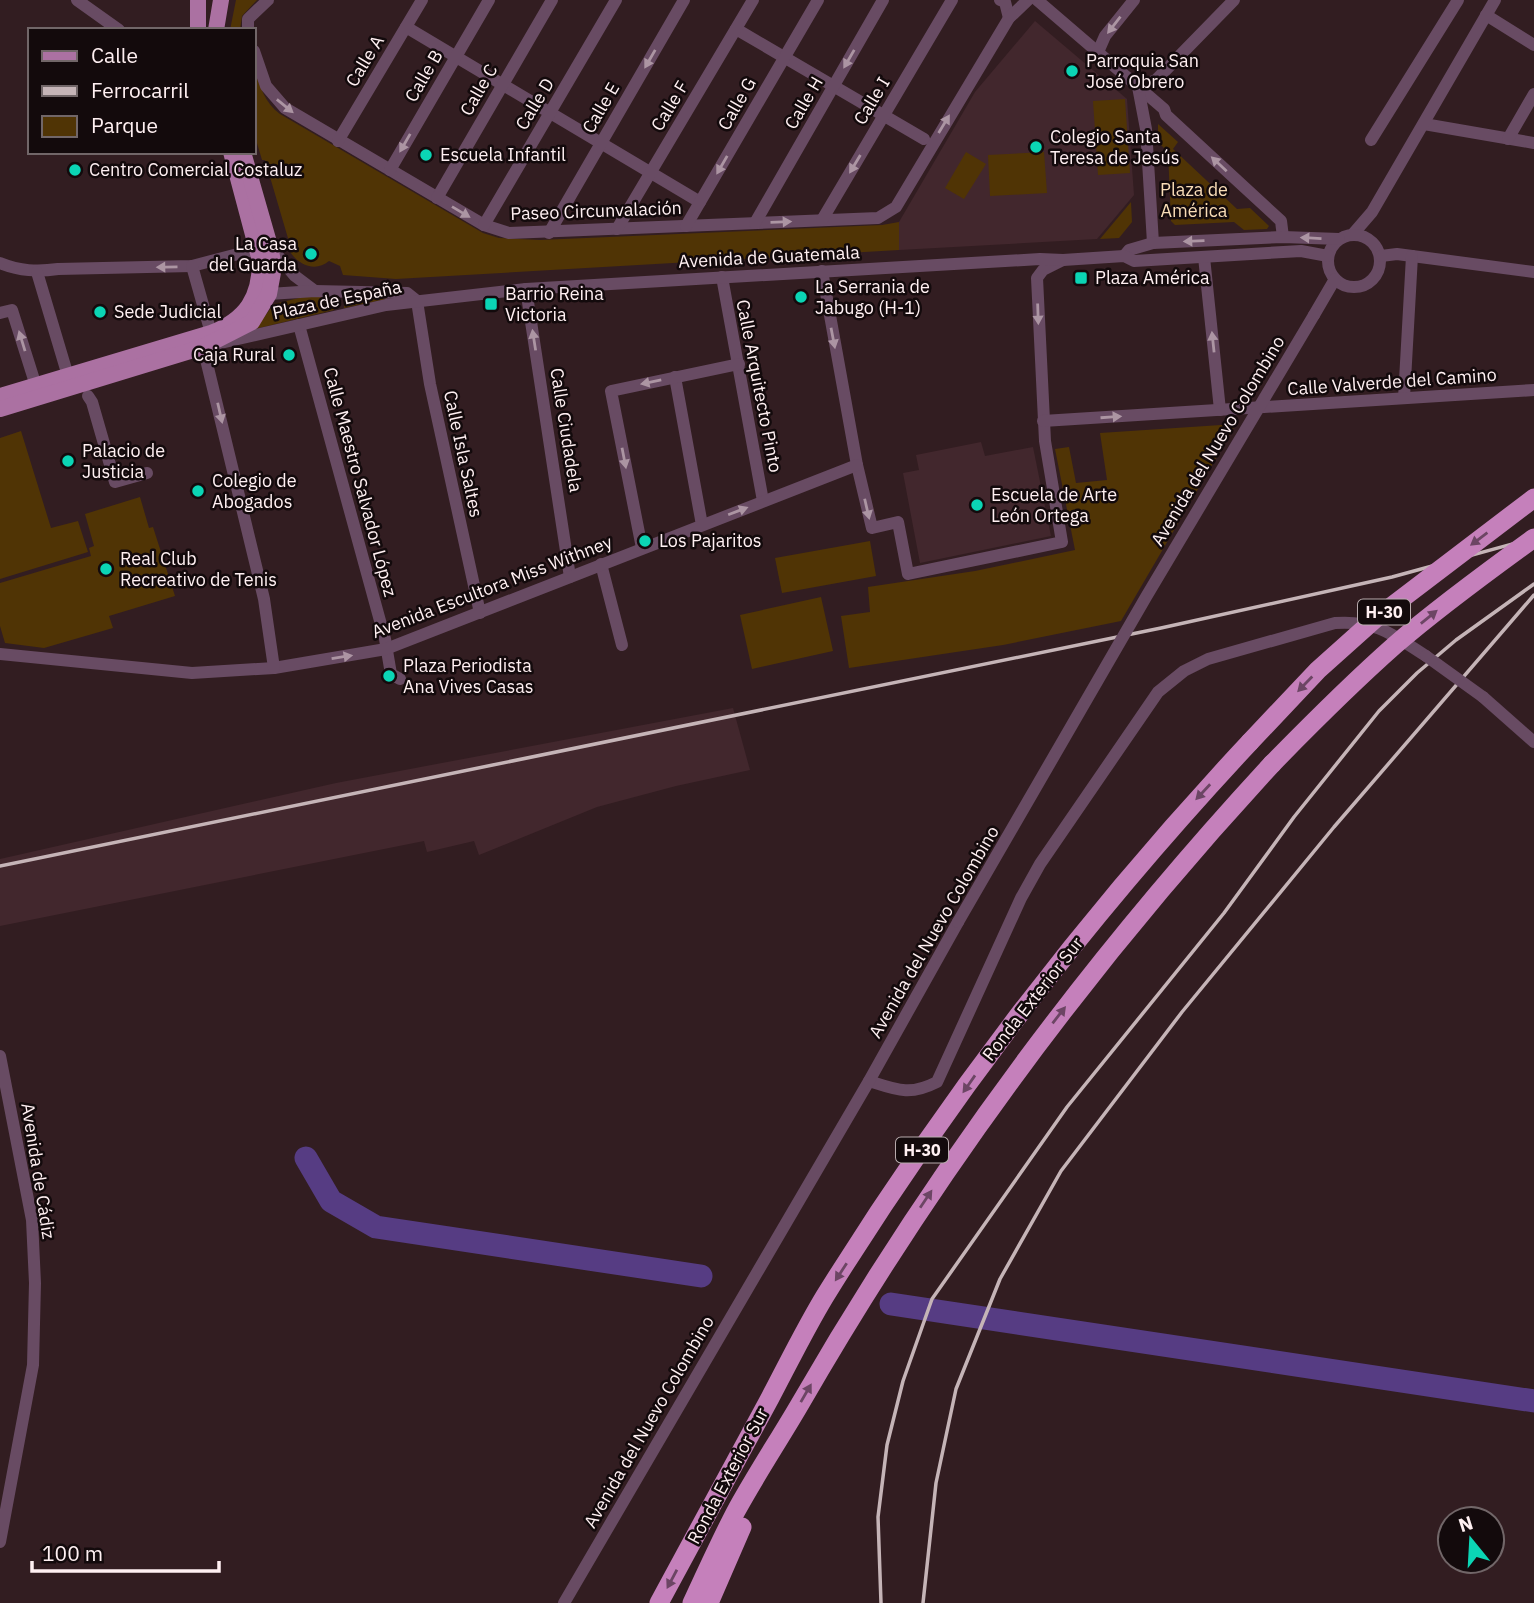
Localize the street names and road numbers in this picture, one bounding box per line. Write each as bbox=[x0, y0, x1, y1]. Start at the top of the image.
street label: Calle A bbox=[340, 30, 389, 91]
street label: Calle B bbox=[400, 46, 448, 106]
street label: Calle C bbox=[455, 60, 502, 120]
street label: Calle H bbox=[779, 72, 828, 133]
street label: Calle G bbox=[712, 73, 761, 134]
street label: Calle I bbox=[848, 73, 895, 129]
street label: Calle D bbox=[510, 74, 559, 134]
street label: Calle F bbox=[646, 76, 694, 135]
street label: Calle E bbox=[577, 78, 624, 137]
street label: Paseo Circunvalación bbox=[510, 196, 682, 225]
street label: Avenida de Guatemala bbox=[678, 240, 861, 273]
street label: Plaza de España bbox=[270, 275, 404, 324]
street label: Calle Arquitecto Pinto bbox=[731, 298, 788, 474]
street label: Avenida del Nuevo Colombino bbox=[1146, 331, 1290, 550]
street label: Calle Valverde del Camino bbox=[1287, 363, 1497, 400]
street label: Calle Maestro Salvador López bbox=[319, 365, 402, 599]
street label: Calle Ciudadela bbox=[545, 366, 588, 494]
street label: Calle Isla Saltes bbox=[439, 388, 488, 519]
street label: Avenida Escultora Miss Withney bbox=[368, 530, 615, 643]
road number: H-30 bbox=[1358, 600, 1410, 624]
street label: Avenida del Nuevo Colombino bbox=[863, 822, 1004, 1042]
street label: Ronda Exterior Sur bbox=[977, 932, 1088, 1065]
street label: Avenida de Cádiz bbox=[16, 1101, 61, 1241]
road number: H-30 bbox=[896, 1138, 948, 1162]
street label: Avenida del Nuevo Colombino bbox=[578, 1312, 719, 1532]
street label: Ronda Exterior Sur bbox=[682, 1403, 773, 1548]

